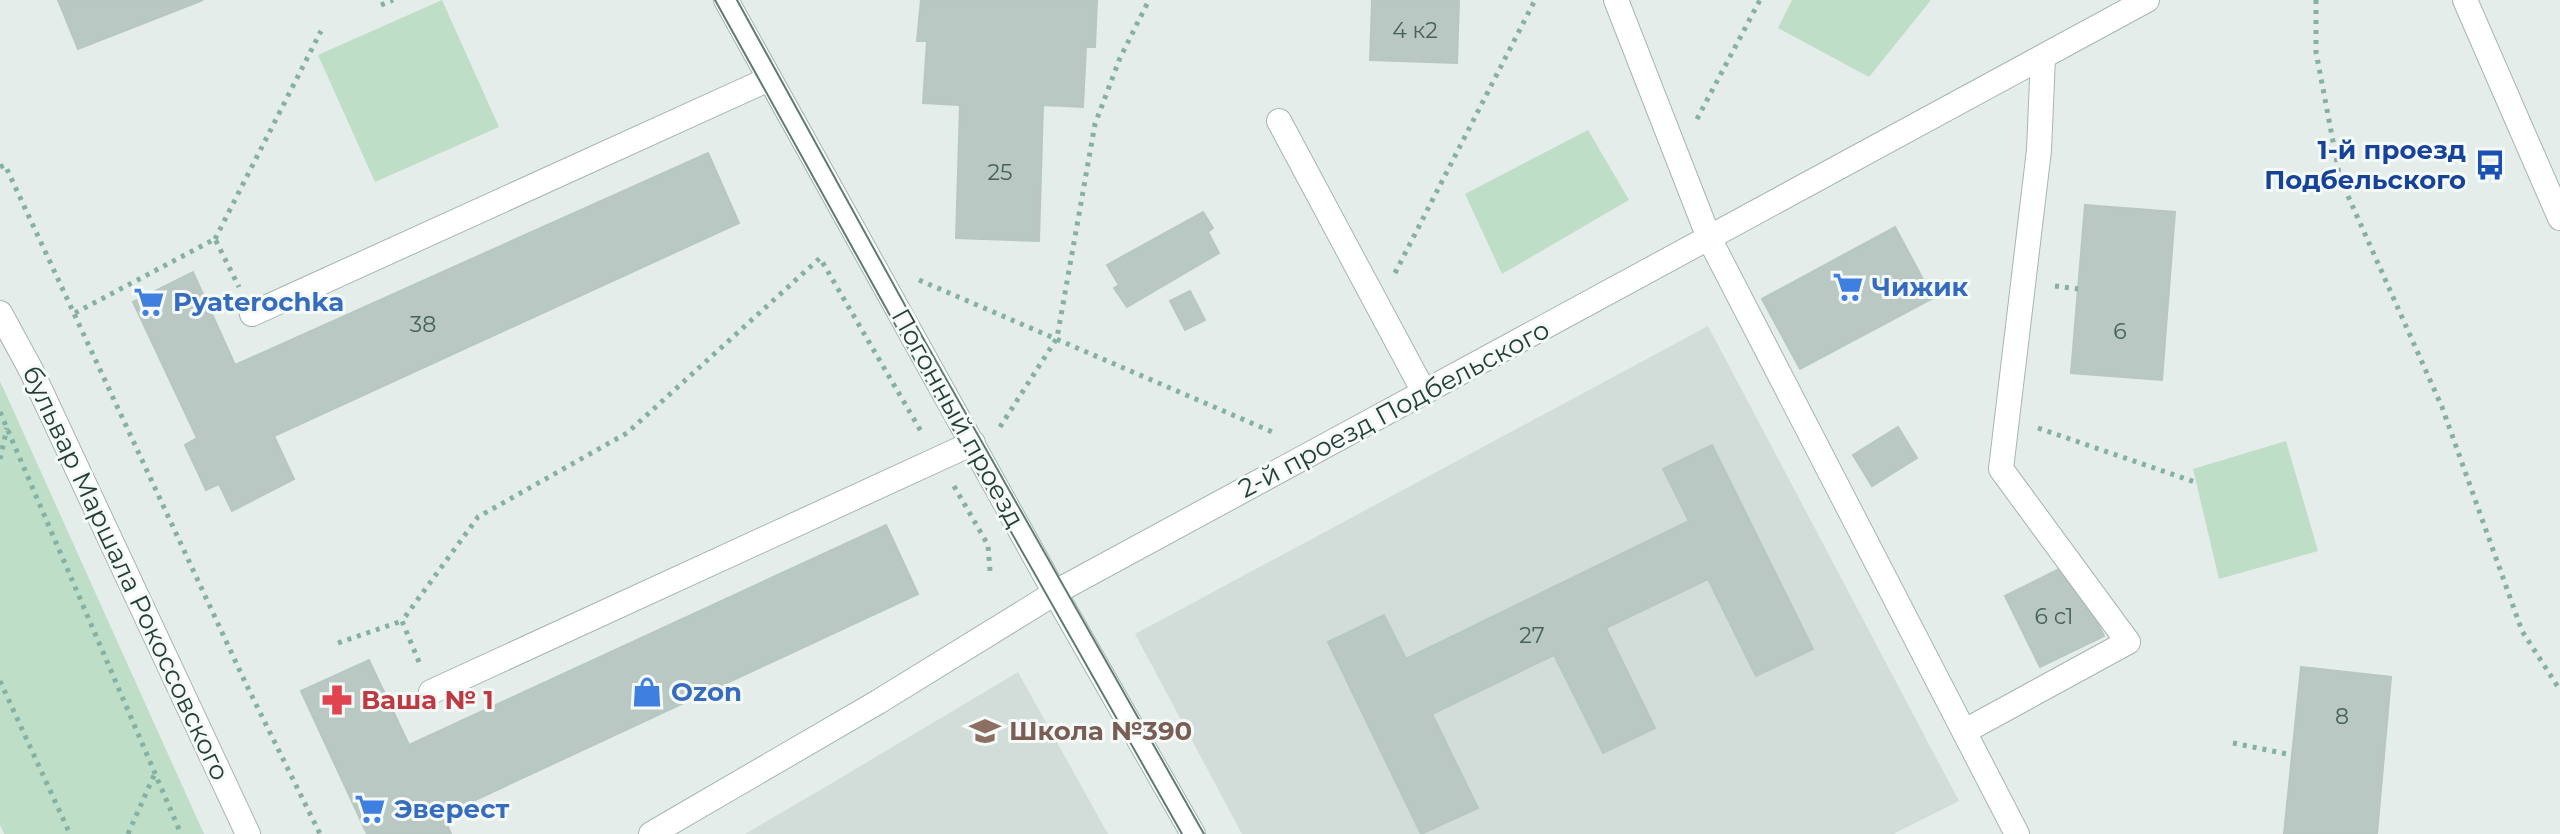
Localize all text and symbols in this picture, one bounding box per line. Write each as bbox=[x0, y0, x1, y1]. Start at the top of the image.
house number: 4 к2 bbox=[1392, 17, 1438, 44]
place label: 1-й проезд Подбельского bbox=[2264, 134, 2466, 196]
bus stop icon: 1-й проезд Подбельского bbox=[2473, 148, 2507, 182]
house number: 25 bbox=[988, 159, 1012, 186]
supermarket icon: Чижик bbox=[1831, 270, 1865, 304]
place label: Чижик bbox=[1872, 271, 1969, 303]
supermarket icon: Pyaterochka bbox=[132, 285, 166, 319]
place label: Pyaterochka bbox=[173, 286, 344, 318]
street label: Погонный проезд bbox=[885, 303, 1031, 533]
house number: 38 bbox=[410, 311, 436, 338]
street label: 2-й проезд Подбельского bbox=[1233, 313, 1555, 505]
house number: 6 bbox=[2113, 318, 2127, 345]
street label: бульвар Маршала Рокоссовского bbox=[16, 360, 236, 786]
house number: 6 с1 bbox=[2035, 603, 2073, 630]
house number: 27 bbox=[1519, 622, 1545, 649]
shop icon: Ozon bbox=[630, 675, 664, 709]
place label: Ozon bbox=[671, 676, 742, 708]
pharmacy icon: Ваша № 1 bbox=[320, 683, 354, 717]
place label: Ваша № 1 bbox=[361, 684, 494, 716]
house number: 8 bbox=[2335, 703, 2349, 730]
school or university icon: Школа №390 bbox=[968, 714, 1002, 748]
place label: Школа №390 bbox=[1009, 715, 1192, 747]
supermarket icon: Эверест bbox=[353, 792, 387, 826]
place label: Эверест bbox=[394, 793, 510, 825]

